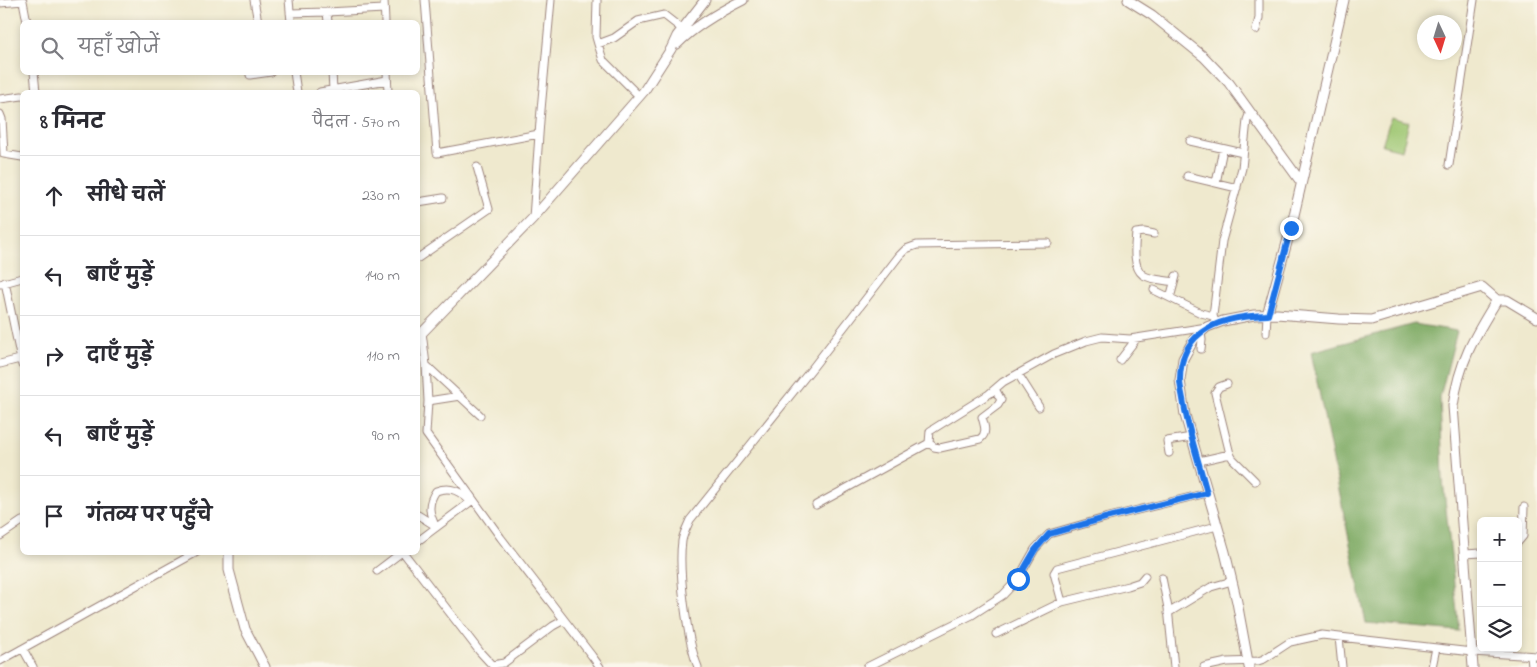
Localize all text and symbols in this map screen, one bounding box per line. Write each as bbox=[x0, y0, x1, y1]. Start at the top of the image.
north arrow bbox=[1417, 15, 1462, 60]
search box bbox=[20, 20, 420, 75]
icon: search bbox=[38, 34, 66, 62]
text: यहाँ खोजें bbox=[78, 35, 160, 62]
text: 8 मिनट bbox=[40, 108, 104, 138]
text: पैदल · 570 m bbox=[313, 111, 400, 135]
icon: ahead bbox=[40, 182, 68, 210]
text: सीधे चलें bbox=[87, 183, 165, 210]
text: 230 m bbox=[362, 184, 400, 208]
route end bbox=[1280, 217, 1303, 240]
icon: left bbox=[40, 262, 68, 290]
text: बाएँ मुड़ें bbox=[87, 263, 154, 290]
text: 140 m bbox=[365, 264, 400, 288]
icon: right bbox=[40, 342, 68, 370]
text: दाएँ मुड़ें bbox=[87, 343, 153, 370]
text: 110 m bbox=[366, 344, 400, 368]
icon: left bbox=[40, 422, 68, 450]
text: बाएँ मुड़ें bbox=[87, 423, 154, 450]
text: 90 m bbox=[372, 424, 400, 448]
icon: arrive bbox=[40, 502, 68, 530]
text: गंतव्य पर पहुँचे bbox=[87, 503, 212, 530]
map controls bbox=[1477, 517, 1522, 652]
button: + bbox=[1477, 517, 1522, 562]
button: − bbox=[1477, 562, 1522, 607]
route start bbox=[1007, 568, 1030, 591]
button: layers bbox=[1477, 607, 1522, 652]

